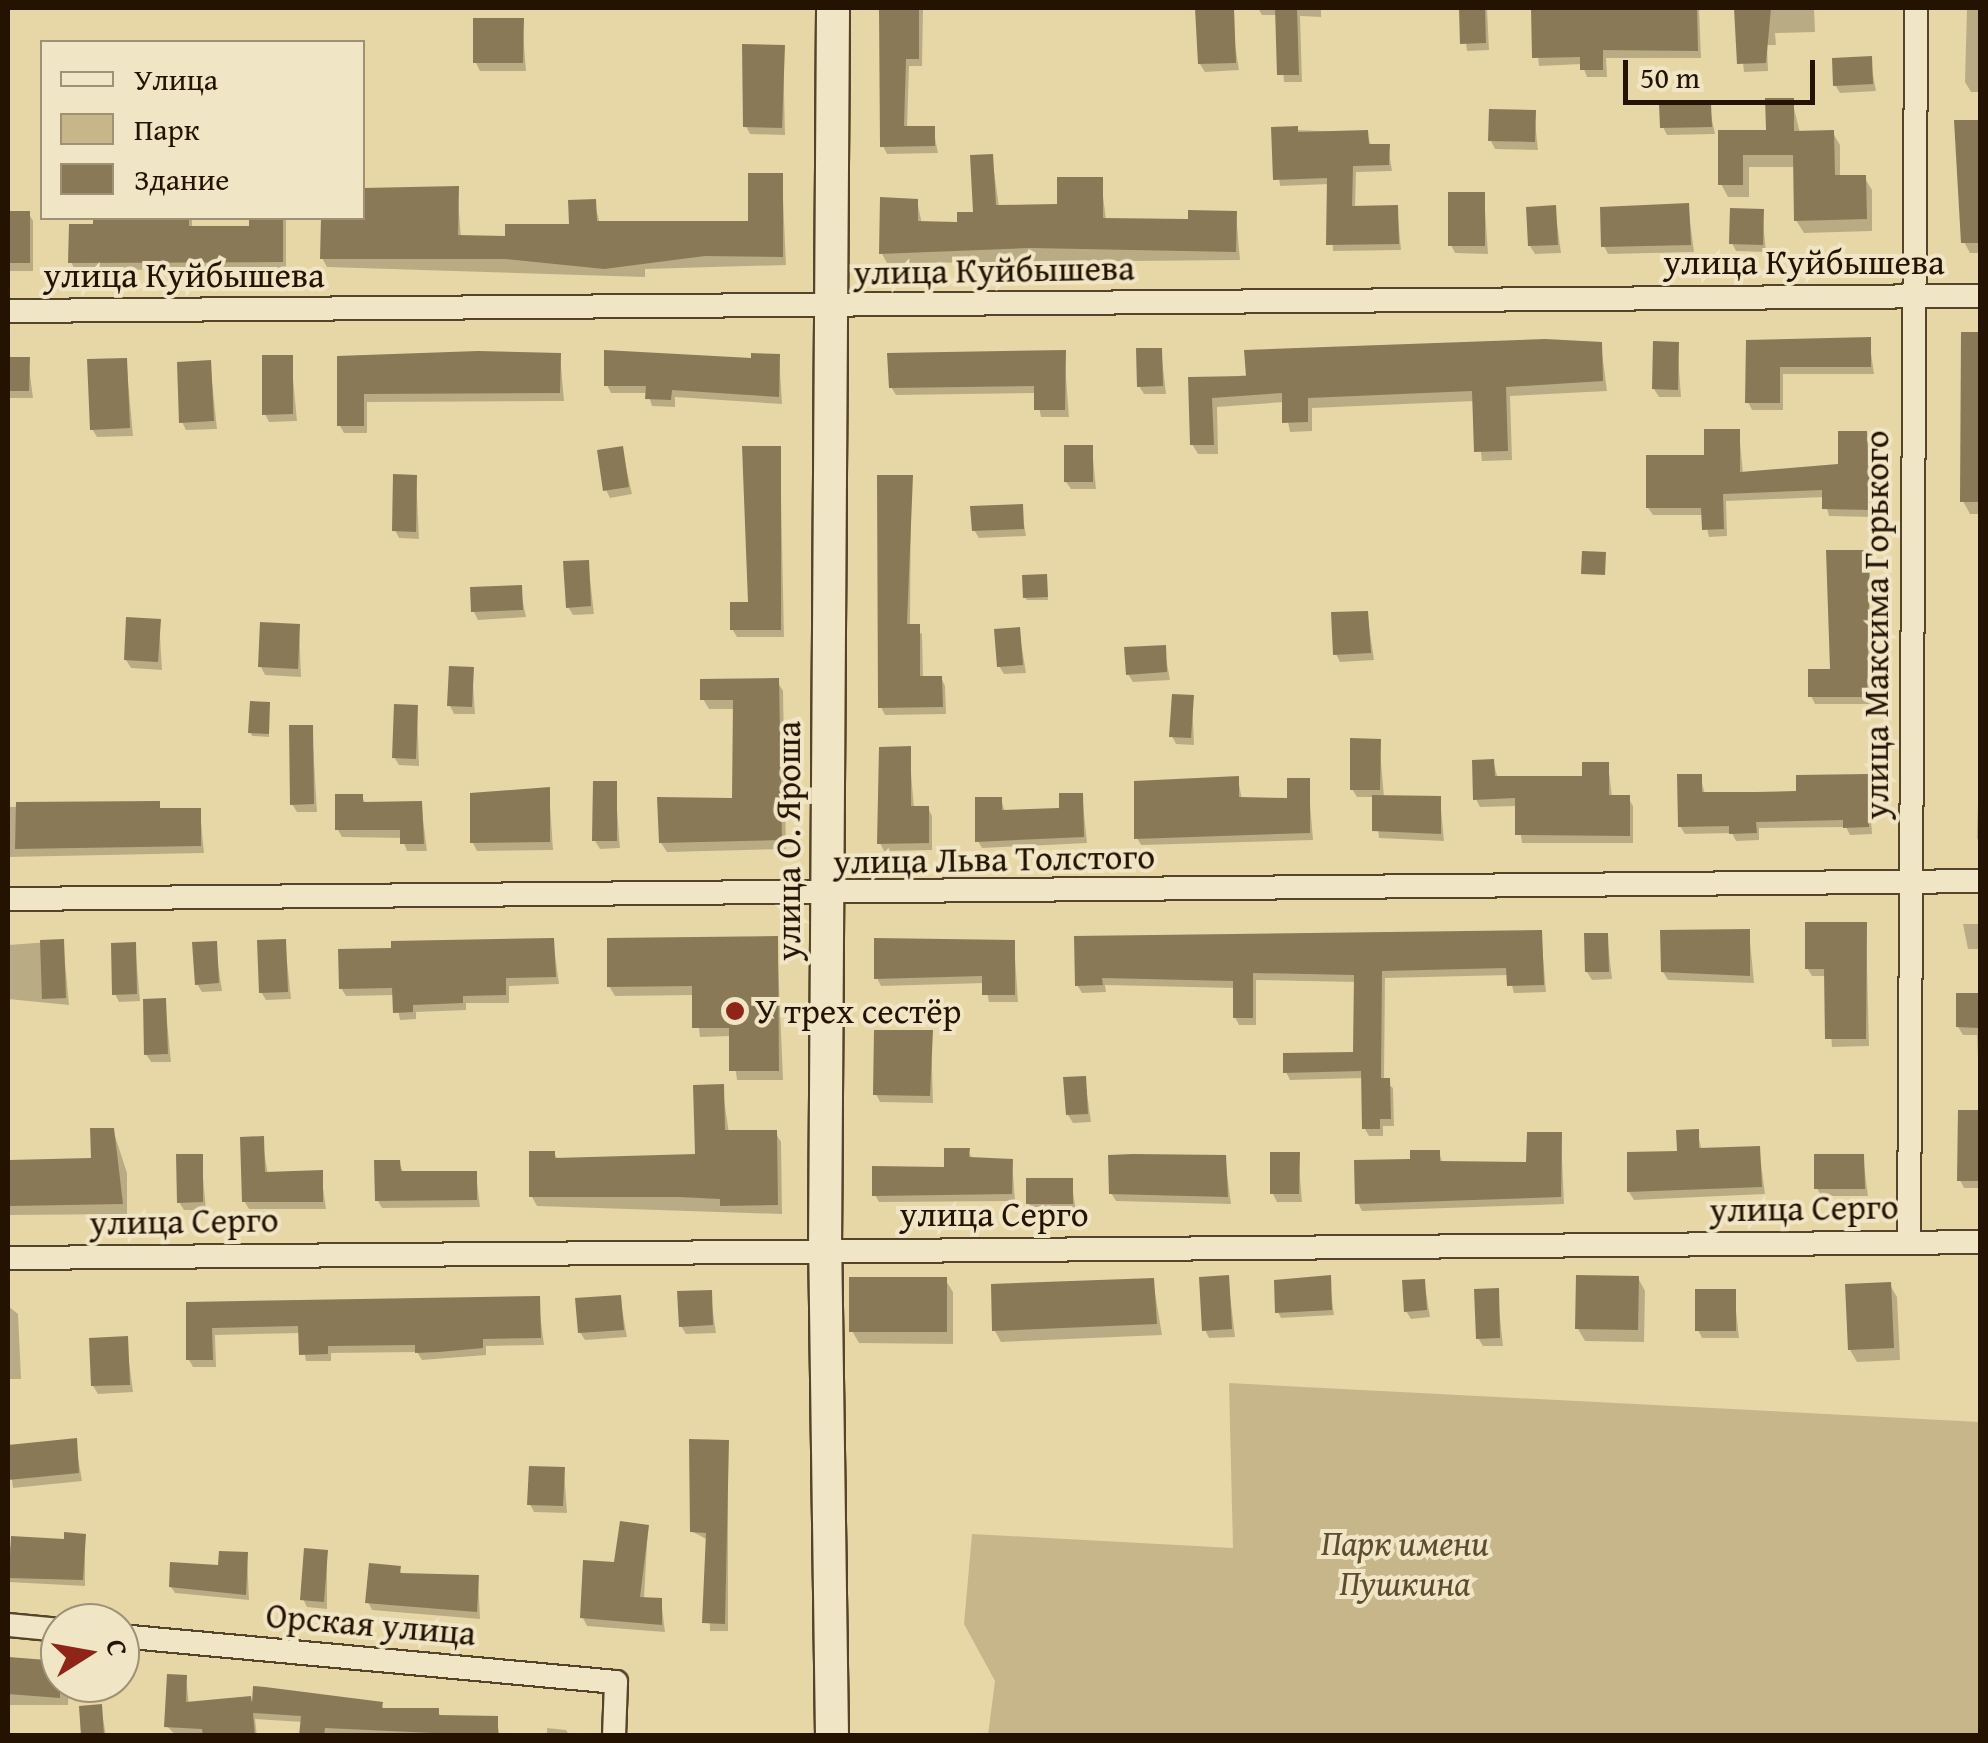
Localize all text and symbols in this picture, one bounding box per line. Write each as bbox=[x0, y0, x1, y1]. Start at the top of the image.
legend bbox=[40, 40, 365, 220]
scale bar bbox=[1628, 40, 1820, 102]
text: 50 m bbox=[1640, 55, 1700, 99]
text: Улица bbox=[134, 57, 218, 101]
text: Парк bbox=[134, 107, 200, 151]
text: Здание bbox=[134, 157, 229, 201]
street label: улица Куйбышева bbox=[1663, 241, 1945, 283]
street label: улица Куйбышева bbox=[853, 247, 1135, 293]
street label: улица Куйбышева bbox=[43, 254, 325, 296]
street label: улица Максима Горького bbox=[1855, 430, 1897, 820]
street label: улица О. Яроша bbox=[767, 721, 809, 961]
street label: улица Льва Толстого bbox=[833, 835, 1155, 883]
place label: У трех сестёр bbox=[755, 990, 961, 1032]
marker: У трех сестёр bbox=[724, 1000, 746, 1022]
street label: улица Серго bbox=[1709, 1185, 1899, 1231]
street label: улица Серго bbox=[899, 1193, 1089, 1235]
street label: улица Серго bbox=[89, 1198, 279, 1244]
park label: Парк имени Пушкина bbox=[1321, 1522, 1489, 1604]
street label: Орская улица bbox=[264, 1594, 478, 1654]
north arrow bbox=[40, 1603, 140, 1703]
text: С bbox=[96, 1636, 140, 1659]

